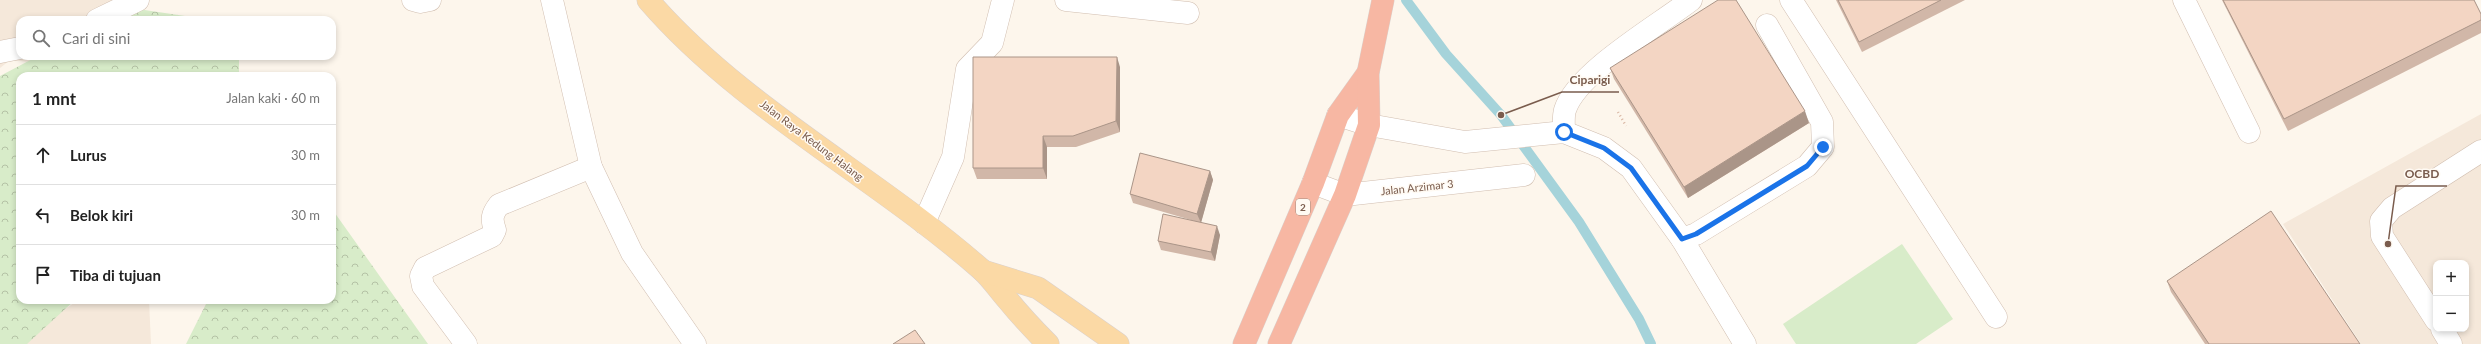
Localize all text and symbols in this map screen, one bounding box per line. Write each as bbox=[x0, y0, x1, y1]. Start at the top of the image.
search box bbox=[16, 16, 336, 60]
icon: search bbox=[30, 27, 52, 49]
text: Cari di sini bbox=[62, 29, 130, 47]
callout: Ciparigi bbox=[1562, 68, 1619, 92]
text: Ciparigi bbox=[1570, 72, 1610, 87]
text: 1 mnt bbox=[32, 88, 76, 109]
text: Jalan kaki · 60 m bbox=[226, 90, 320, 106]
street label: Jalan Raya Kedung Halang bbox=[758, 97, 867, 183]
route start bbox=[1555, 123, 1573, 141]
route end bbox=[1814, 138, 1832, 156]
icon: ahead bbox=[32, 144, 54, 166]
text: Lurus bbox=[70, 146, 107, 164]
text: 30 m bbox=[291, 147, 320, 163]
callout: OCBD bbox=[2396, 162, 2447, 186]
text: OCBD bbox=[2405, 166, 2439, 181]
street label: Jalan Arzimar 3 bbox=[1380, 177, 1454, 197]
road number: 2 bbox=[1296, 199, 1310, 215]
icon: left bbox=[32, 204, 54, 226]
text: Belok kiri bbox=[70, 206, 133, 224]
text: 30 m bbox=[291, 207, 320, 223]
map controls bbox=[2433, 260, 2469, 332]
button: + bbox=[2433, 260, 2469, 296]
icon: arrive bbox=[32, 264, 54, 286]
text: Tiba di tujuan bbox=[70, 266, 161, 284]
button: − bbox=[2433, 296, 2469, 332]

